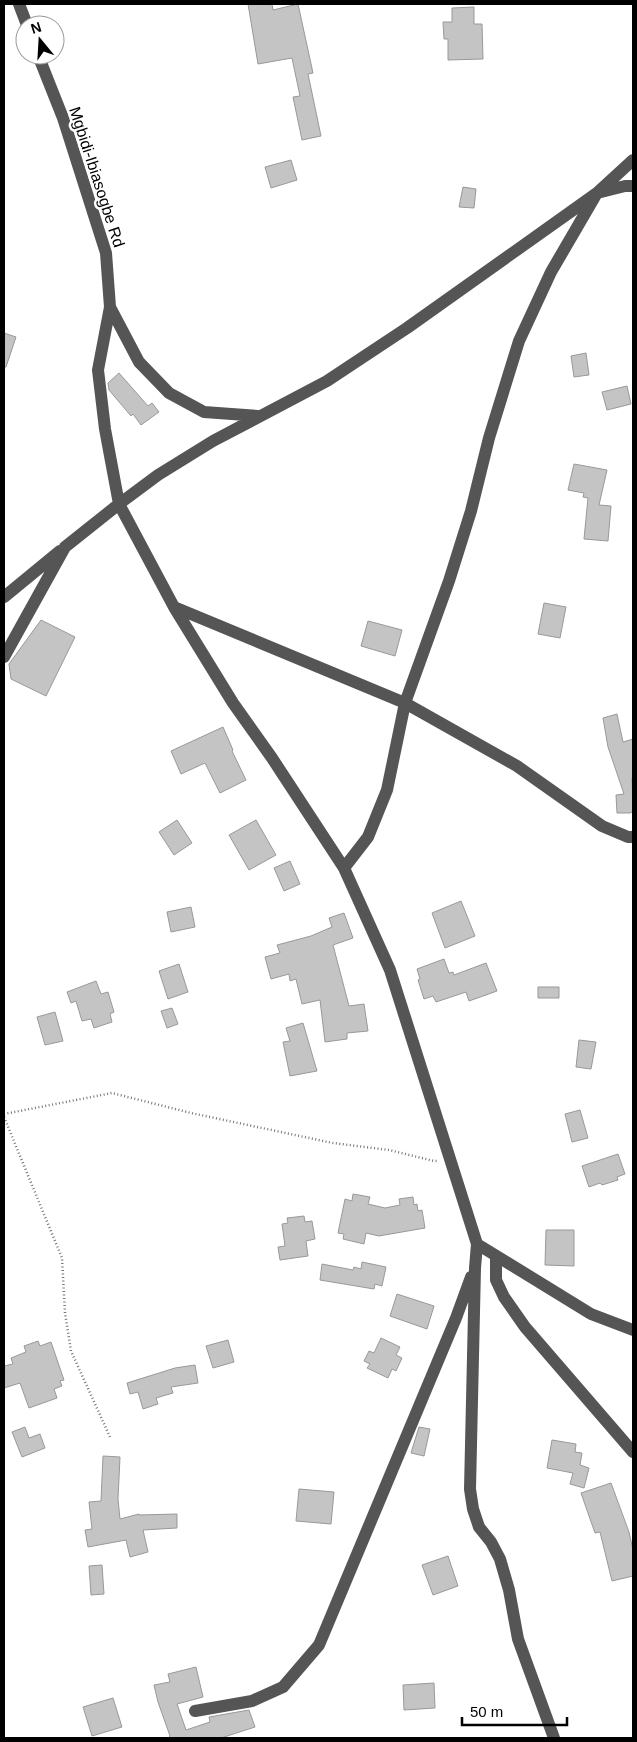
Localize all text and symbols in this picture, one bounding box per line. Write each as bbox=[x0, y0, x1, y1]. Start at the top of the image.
north arrow bbox=[15, 15, 65, 65]
text: N bbox=[29, 18, 43, 37]
street label: Mgbidi-Ibiasogbe Rd bbox=[66, 105, 128, 249]
scale bar bbox=[462, 1694, 567, 1726]
text: 50 m bbox=[470, 1703, 503, 1720]

